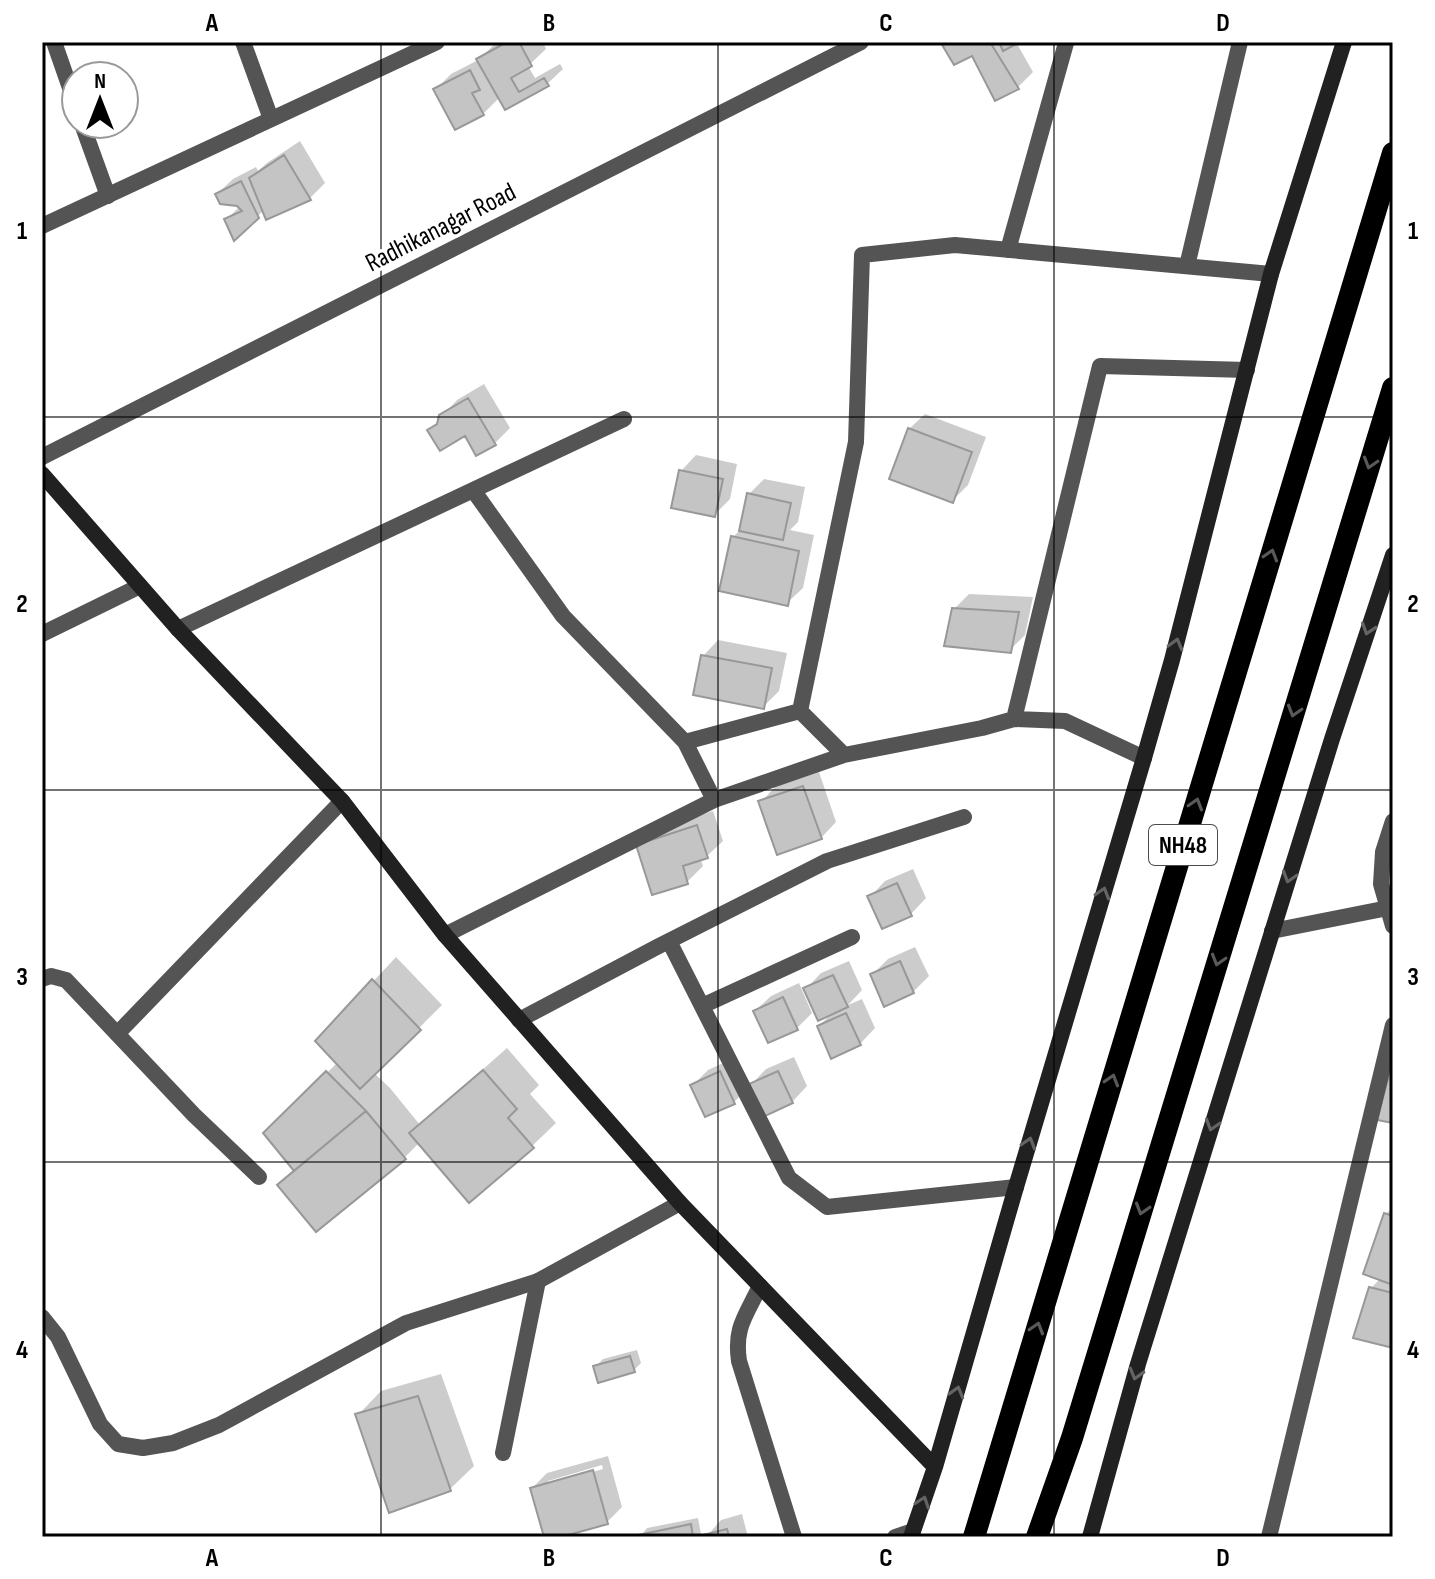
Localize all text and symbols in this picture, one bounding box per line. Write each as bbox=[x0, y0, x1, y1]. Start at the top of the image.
text: A bbox=[205, 8, 219, 39]
text: B bbox=[543, 8, 555, 39]
text: C bbox=[879, 8, 893, 39]
text: D bbox=[1216, 8, 1230, 39]
north arrow bbox=[60, 60, 140, 140]
text: N bbox=[94, 68, 106, 95]
street label: Radhikanagar Road bbox=[361, 177, 521, 279]
text: 1 bbox=[17, 216, 27, 247]
text: 1 bbox=[1408, 216, 1418, 247]
one-way arrow bbox=[1363, 455, 1379, 469]
one-way arrow bbox=[1262, 549, 1278, 562]
text: 2 bbox=[16, 589, 28, 620]
text: 2 bbox=[1407, 589, 1419, 620]
one-way arrow bbox=[1362, 622, 1378, 636]
one-way arrow bbox=[1166, 637, 1183, 651]
one-way arrow bbox=[1287, 704, 1303, 718]
one-way arrow bbox=[1187, 798, 1203, 811]
road number: NH48 bbox=[1149, 825, 1217, 865]
one-way arrow bbox=[1282, 870, 1298, 883]
one-way arrow bbox=[1094, 887, 1110, 901]
one-way arrow bbox=[1211, 953, 1227, 966]
text: 3 bbox=[16, 962, 28, 993]
text: 3 bbox=[1407, 962, 1419, 993]
one-way arrow bbox=[1103, 1073, 1119, 1087]
one-way arrow bbox=[1205, 1118, 1221, 1132]
one-way arrow bbox=[1020, 1136, 1036, 1150]
one-way arrow bbox=[1136, 1201, 1152, 1215]
one-way arrow bbox=[1028, 1322, 1044, 1336]
text: 4 bbox=[16, 1335, 28, 1366]
text: 4 bbox=[1407, 1335, 1419, 1366]
one-way arrow bbox=[1129, 1366, 1145, 1380]
one-way arrow bbox=[948, 1386, 964, 1400]
one-way arrow bbox=[913, 1496, 930, 1510]
text: A bbox=[205, 1543, 219, 1574]
text: B bbox=[543, 1543, 555, 1574]
text: C bbox=[879, 1543, 893, 1574]
text: D bbox=[1216, 1543, 1230, 1574]

